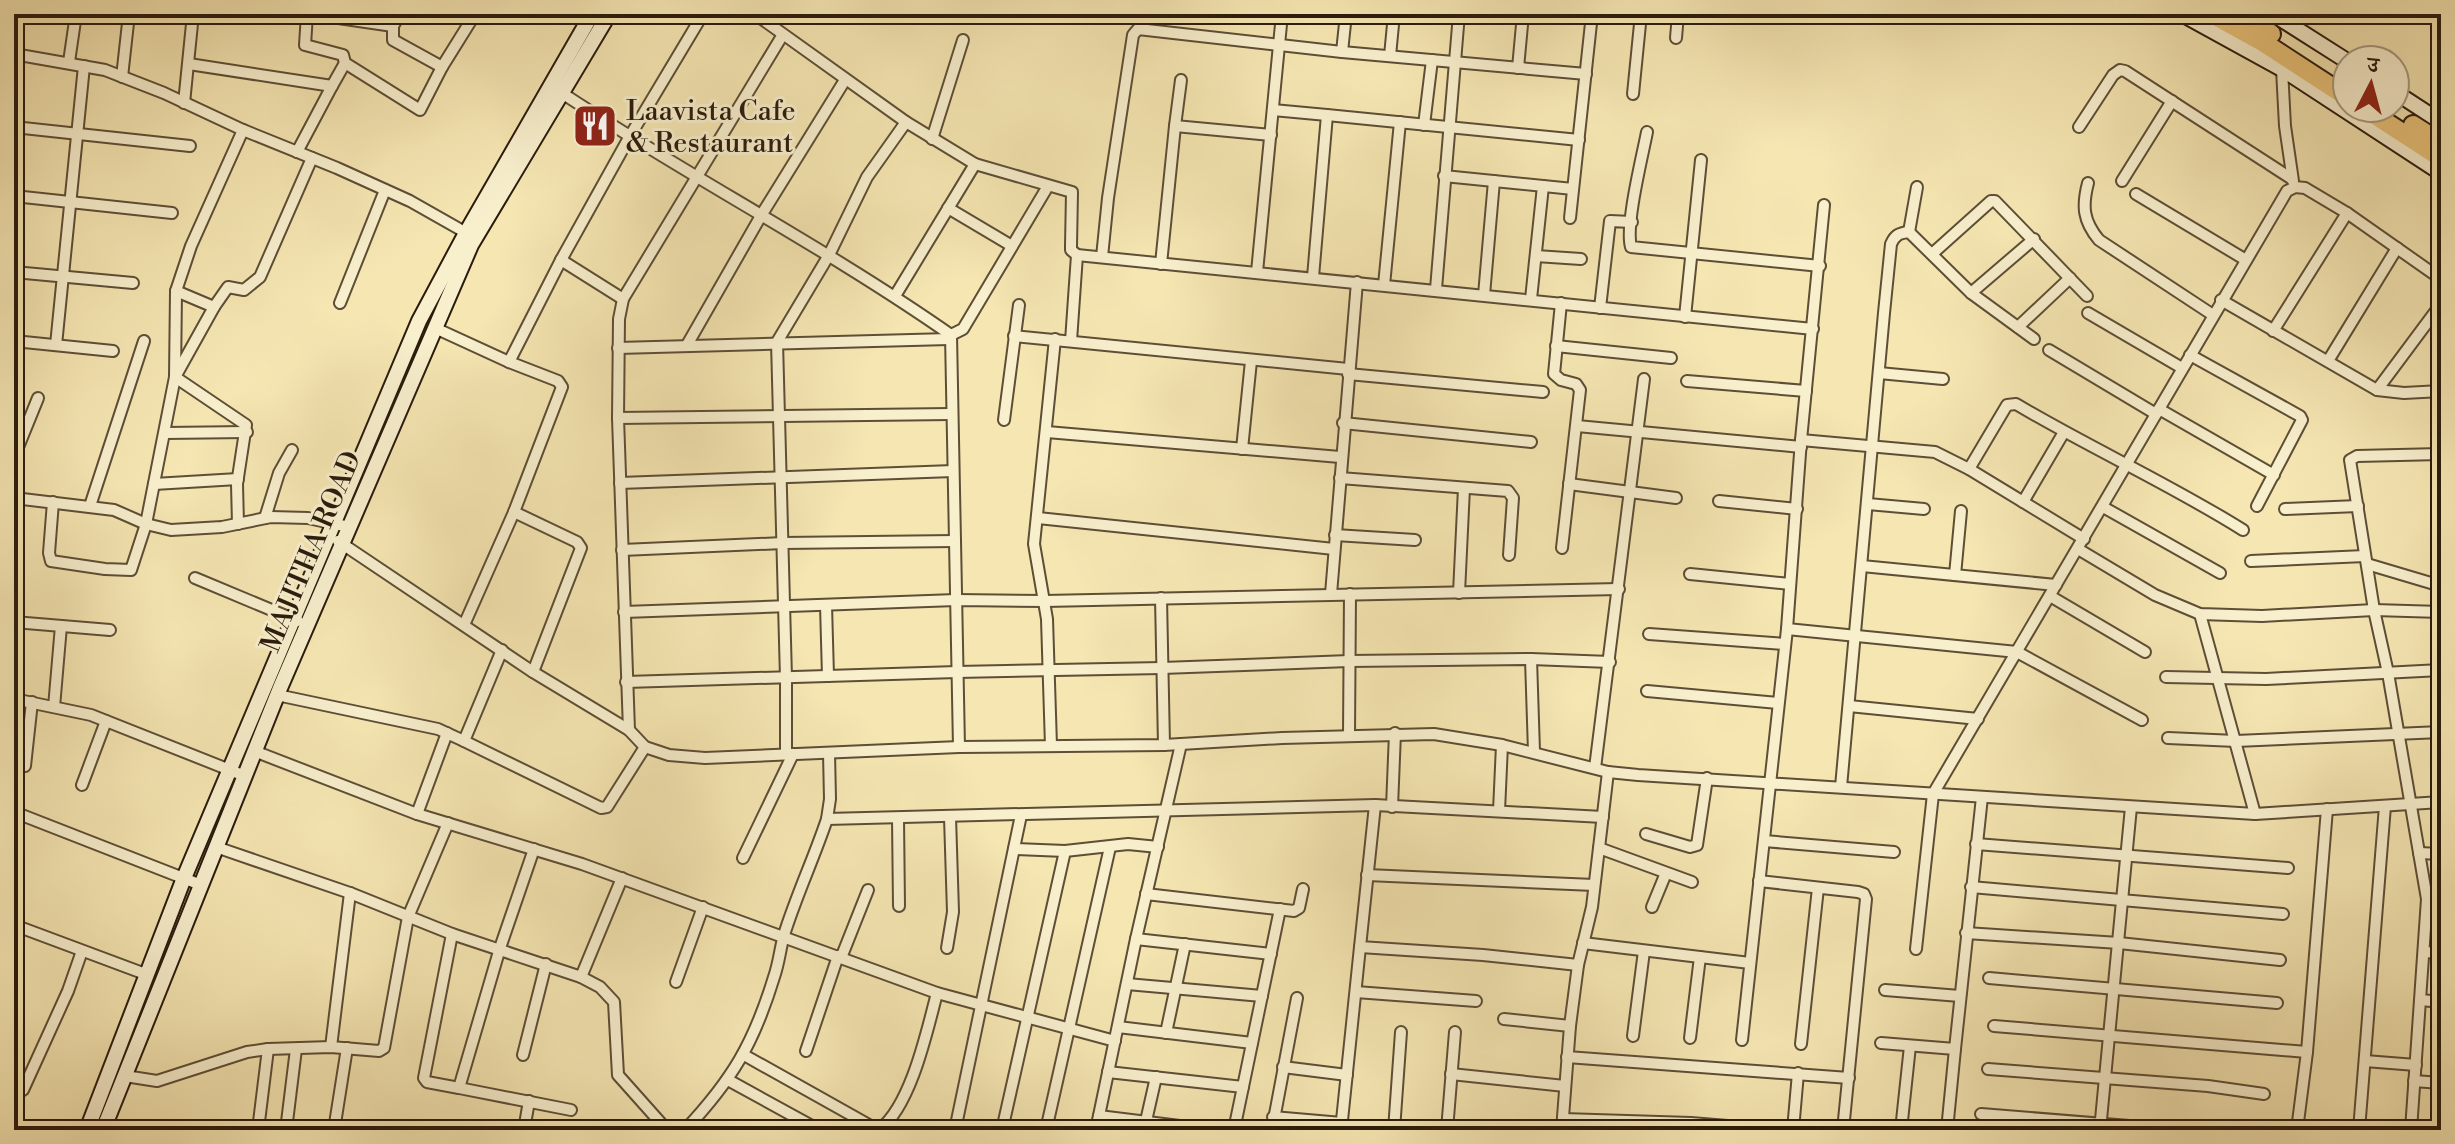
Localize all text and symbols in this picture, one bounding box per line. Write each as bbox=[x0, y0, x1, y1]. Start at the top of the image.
north arrow bbox=[2331, 44, 2411, 124]
text: उ bbox=[2364, 51, 2382, 80]
place label: Laavista Cafe & Restaurant bbox=[626, 94, 796, 161]
restaurant icon: Laavista Cafe & Restaurant bbox=[571, 102, 619, 150]
street label: MAJITHA ROAD bbox=[253, 446, 370, 657]

